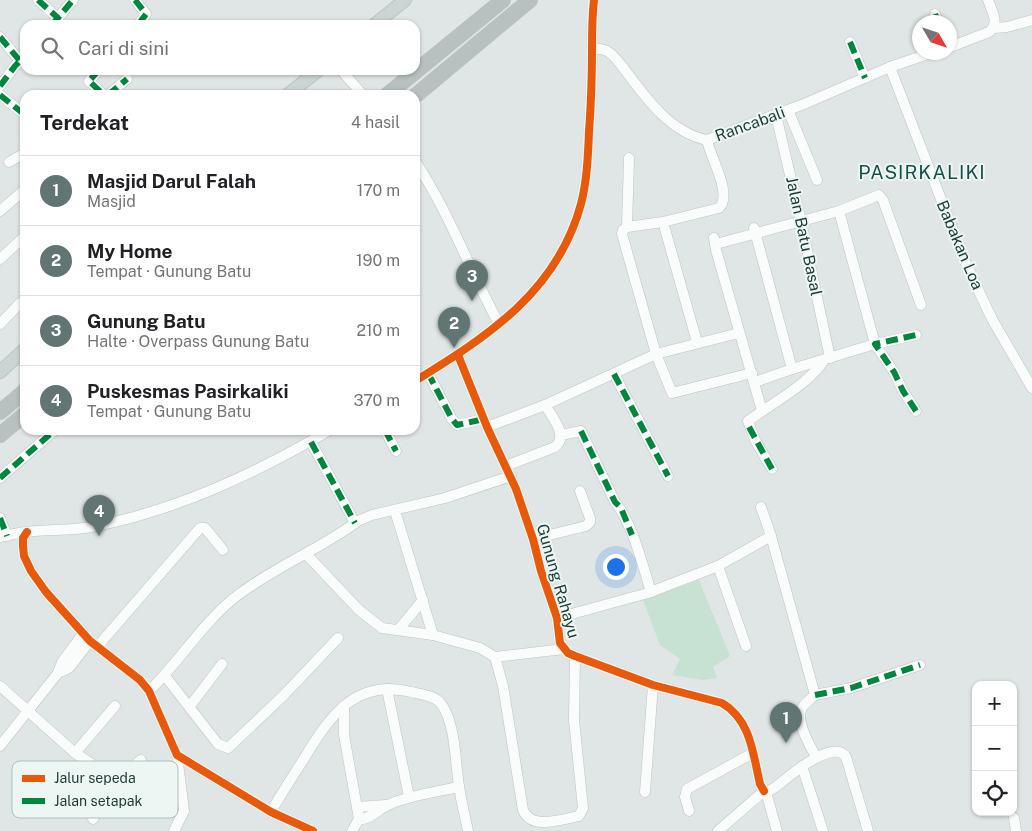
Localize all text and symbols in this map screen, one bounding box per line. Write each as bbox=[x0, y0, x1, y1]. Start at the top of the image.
north arrow bbox=[912, 15, 957, 60]
search box bbox=[20, 20, 420, 75]
icon: search bbox=[38, 34, 66, 62]
text: Cari di sini bbox=[78, 37, 169, 59]
street label: Rancabali bbox=[712, 103, 788, 145]
text: Terdekat bbox=[40, 110, 129, 135]
text: 4 hasil bbox=[351, 113, 400, 132]
district label: PASIRKALIKI bbox=[858, 161, 986, 183]
text: Masjid Darul Falah bbox=[87, 170, 256, 192]
street label: Jalan Batu Basal bbox=[782, 175, 826, 298]
text: 1 bbox=[53, 181, 59, 200]
text: 170 m bbox=[357, 181, 400, 200]
text: Masjid bbox=[87, 192, 136, 211]
street label: Babakan Loa bbox=[933, 197, 987, 293]
text: My Home bbox=[87, 240, 173, 262]
text: 2 bbox=[51, 251, 61, 270]
text: 190 m bbox=[356, 251, 400, 270]
pin: 3 bbox=[456, 260, 488, 301]
text: Tempat · Gunung Batu bbox=[87, 262, 251, 281]
pin: 2 bbox=[438, 307, 470, 348]
text: Gunung Batu bbox=[87, 310, 205, 332]
text: 3 bbox=[51, 321, 61, 340]
text: 210 m bbox=[356, 321, 400, 340]
text: Halte · Overpass Gunung Batu bbox=[87, 332, 309, 351]
text: Puskesmas Pasirkaliki bbox=[87, 380, 289, 402]
text: 4 bbox=[51, 391, 61, 410]
text: 370 m bbox=[353, 391, 400, 410]
text: Tempat · Gunung Batu bbox=[87, 402, 251, 421]
pin: 4 bbox=[83, 495, 115, 536]
street label: Gunung Rahayu bbox=[533, 522, 583, 640]
your location bbox=[603, 554, 629, 580]
map controls bbox=[972, 681, 1017, 816]
button: + bbox=[972, 681, 1017, 726]
pin: 1 bbox=[770, 702, 802, 743]
button: − bbox=[972, 726, 1017, 771]
legend bbox=[12, 761, 178, 818]
text: Jalur sepeda bbox=[54, 770, 136, 786]
button: locate bbox=[972, 771, 1017, 816]
text: Jalan setapak bbox=[54, 793, 142, 809]

